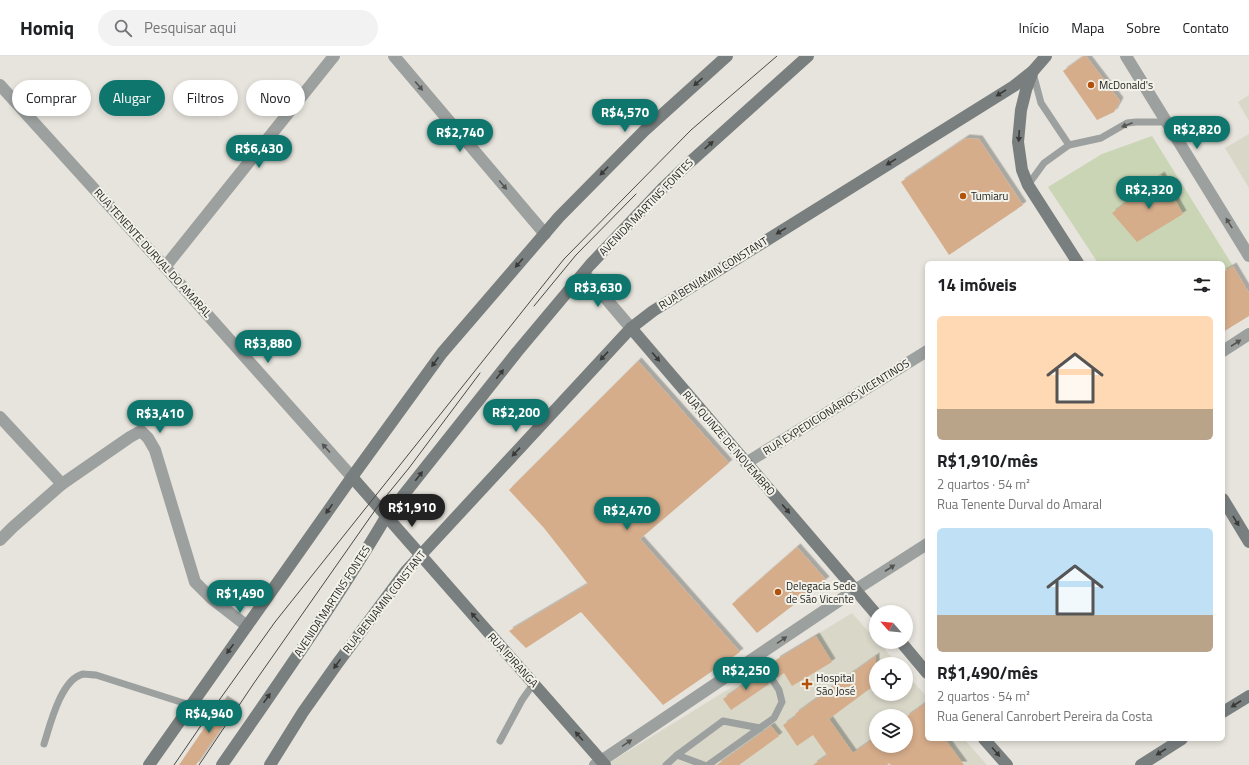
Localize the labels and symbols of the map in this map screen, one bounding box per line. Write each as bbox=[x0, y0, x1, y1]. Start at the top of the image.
one-way arrow bbox=[693, 77, 703, 86]
place label: McDonald's bbox=[1099, 77, 1153, 93]
marker: McDonald's bbox=[1086, 80, 1096, 90]
one-way arrow bbox=[414, 81, 424, 91]
one-way arrow bbox=[995, 90, 1007, 97]
pin: R$4,570 bbox=[588, 99, 662, 133]
pin: R$2,820 bbox=[1160, 116, 1234, 150]
pin: R$2,740 bbox=[423, 119, 497, 153]
one-way arrow bbox=[1121, 122, 1133, 128]
one-way arrow bbox=[1015, 130, 1022, 142]
pin: R$6,430 bbox=[222, 135, 296, 169]
one-way arrow bbox=[704, 140, 714, 149]
street label: AVENIDA MARTINS FONTES bbox=[595, 155, 697, 259]
one-way arrow bbox=[886, 158, 896, 166]
one-way arrow bbox=[599, 166, 609, 176]
pin: R$2,320 bbox=[1112, 176, 1186, 210]
one-way arrow bbox=[499, 180, 508, 190]
street label: RUA TENENTE DURVAL DO AMARAL bbox=[91, 185, 216, 322]
place label: Tumiaru bbox=[971, 188, 1009, 204]
marker: Tumiaru bbox=[958, 191, 968, 201]
one-way arrow bbox=[1225, 217, 1232, 229]
one-way arrow bbox=[776, 227, 786, 235]
street label: RUA BENJAMIN CONSTANT bbox=[655, 233, 771, 313]
one-way arrow bbox=[515, 258, 524, 268]
pin: R$3,630 bbox=[561, 274, 635, 308]
pin: R$3,880 bbox=[231, 330, 305, 364]
one-way arrow bbox=[1231, 339, 1241, 347]
one-way arrow bbox=[600, 351, 609, 361]
one-way arrow bbox=[652, 352, 661, 363]
street label: RUA EXPEDICIONÁRIOS VICENTINOS bbox=[760, 355, 912, 459]
one-way arrow bbox=[431, 357, 439, 368]
one-way arrow bbox=[495, 369, 504, 380]
street label: RUA QUINZE DE NOVEMBRO bbox=[679, 387, 779, 499]
pin: R$2,200 bbox=[479, 399, 553, 433]
pin: R$3,410 bbox=[123, 400, 197, 434]
one-way arrow bbox=[321, 443, 331, 453]
one-way arrow bbox=[511, 447, 521, 457]
one-way arrow bbox=[414, 470, 423, 481]
pin: R$1,910 bbox=[375, 494, 449, 528]
pin: R$2,470 bbox=[590, 497, 664, 531]
one-way arrow bbox=[325, 504, 333, 514]
one-way arrow bbox=[781, 505, 790, 514]
one-way arrow bbox=[1232, 516, 1240, 526]
street label: AVENIDA MARTINS FONTES bbox=[290, 542, 374, 660]
street label: RUA BENJAMIN CONSTANT bbox=[339, 547, 429, 657]
one-way arrow bbox=[884, 564, 896, 571]
place label: Delegacia Sede de São Vicente bbox=[786, 578, 856, 607]
pin: R$1,490 bbox=[203, 580, 277, 614]
marker: Delegacia Sede de São Vicente bbox=[773, 587, 783, 597]
north arrow bbox=[869, 605, 913, 649]
one-way arrow bbox=[470, 612, 479, 622]
street label: RUA IPIRANGA bbox=[484, 629, 542, 691]
one-way arrow bbox=[776, 636, 787, 644]
one-way arrow bbox=[226, 644, 234, 655]
pin: R$2,250 bbox=[709, 657, 783, 691]
one-way arrow bbox=[333, 659, 341, 670]
place label: Hospital São José bbox=[816, 670, 856, 699]
marker: Hospital São José bbox=[801, 678, 813, 690]
one-way arrow bbox=[263, 693, 271, 703]
pin: R$4,940 bbox=[172, 700, 246, 734]
one-way arrow bbox=[1231, 700, 1241, 708]
one-way arrow bbox=[575, 730, 584, 741]
one-way arrow bbox=[621, 740, 633, 747]
one-way arrow bbox=[991, 747, 1000, 757]
one-way arrow bbox=[1156, 748, 1166, 756]

